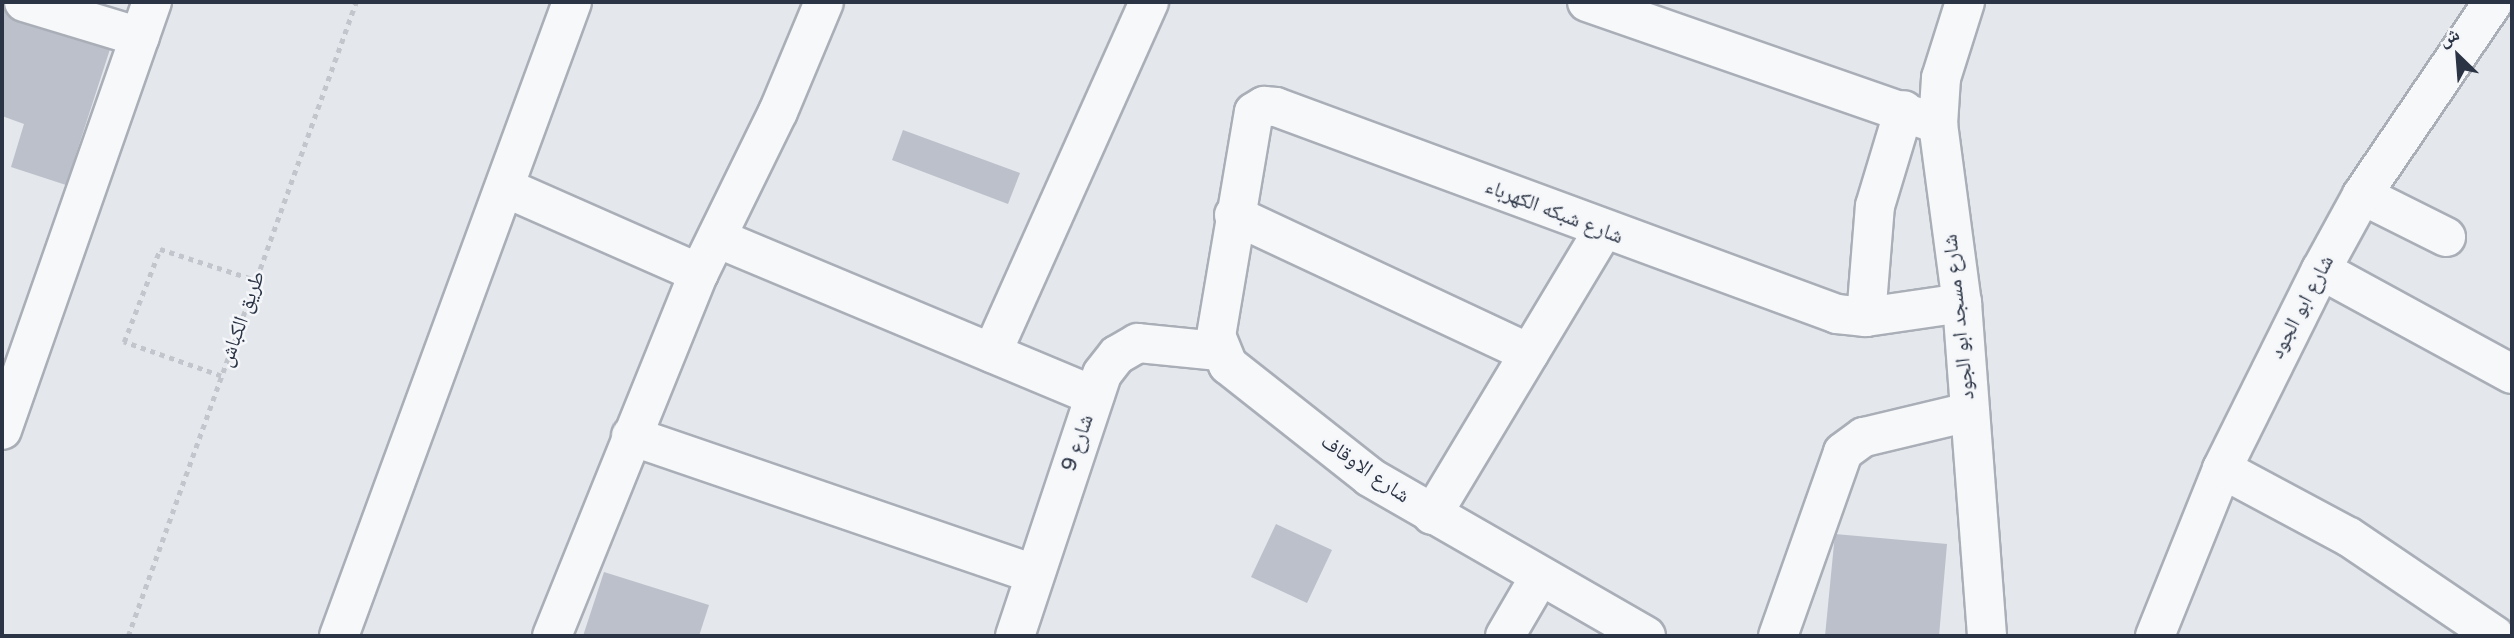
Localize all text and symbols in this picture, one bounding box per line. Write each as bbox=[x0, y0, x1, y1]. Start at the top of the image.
north arrow bbox=[2423, 21, 2493, 91]
text: ش bbox=[2435, 23, 2463, 51]
street label: شارع شبكه الكهرباء bbox=[1481, 174, 1627, 250]
street label: شارع مسجد ابو الجود bbox=[1938, 233, 1980, 401]
street label: شارع ابو الجود bbox=[2264, 251, 2340, 363]
street label: طريق الكباش bbox=[213, 268, 271, 370]
street label: شارع 9 bbox=[1057, 411, 1099, 475]
street label: شارع الاوقاف bbox=[1316, 429, 1414, 509]

